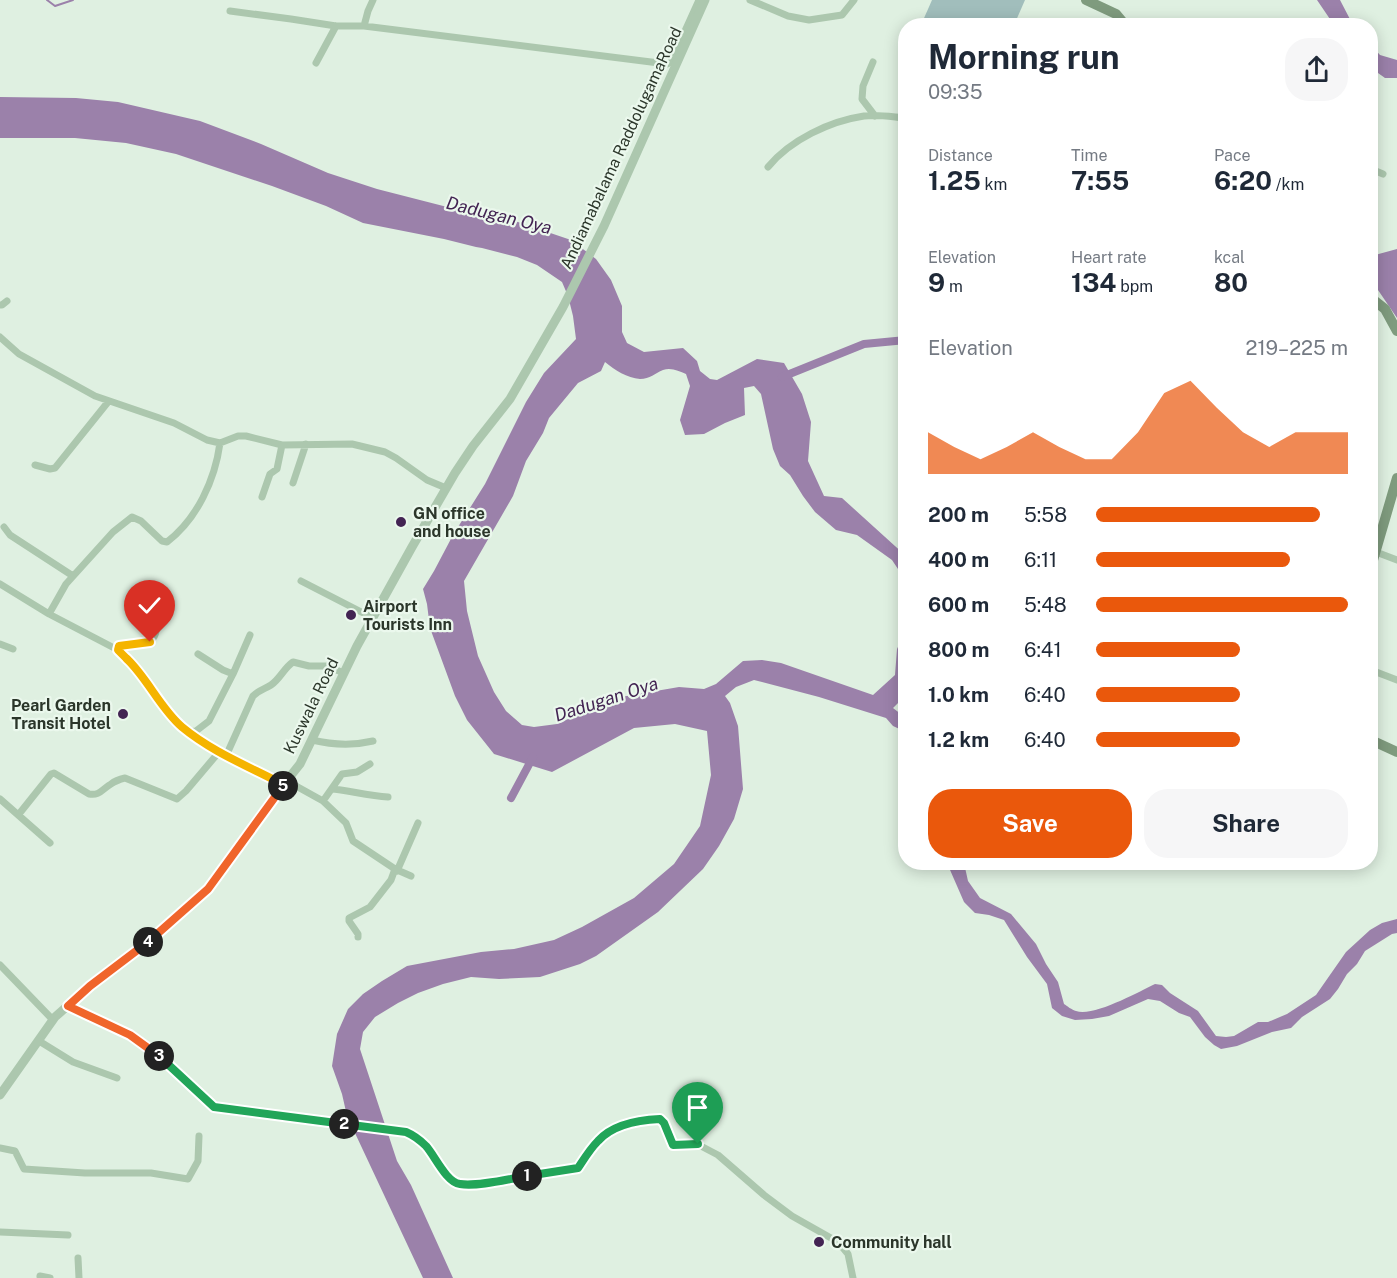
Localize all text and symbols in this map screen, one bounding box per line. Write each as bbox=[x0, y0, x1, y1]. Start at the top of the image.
street label: Andiamabalama RaddolugamaRoad bbox=[556, 24, 686, 272]
text: Morning run bbox=[928, 38, 1120, 76]
button: share bbox=[1285, 38, 1348, 101]
text: 09:35 bbox=[928, 80, 983, 104]
text: Distance bbox=[928, 146, 993, 165]
text: Time bbox=[1071, 146, 1107, 165]
text: Pace bbox=[1214, 146, 1251, 165]
text: 1.25 bbox=[928, 165, 981, 196]
text: 7:55 bbox=[1071, 165, 1129, 196]
text: 6:20 bbox=[1214, 165, 1272, 196]
text: km bbox=[981, 175, 1007, 194]
text: /km bbox=[1272, 175, 1304, 194]
water label: Dadugan Oya bbox=[444, 192, 554, 238]
text: Elevation bbox=[928, 248, 996, 267]
text: Heart rate bbox=[1071, 248, 1147, 267]
text: kcal bbox=[1214, 248, 1245, 267]
text: 9 bbox=[928, 267, 945, 298]
text: 134 bbox=[1071, 267, 1116, 298]
text: 80 bbox=[1214, 267, 1248, 298]
text: m bbox=[945, 277, 963, 296]
text: bpm bbox=[1116, 277, 1153, 296]
text: Elevation bbox=[928, 336, 1013, 360]
text: 219–225 m bbox=[1246, 336, 1348, 360]
text: 200 m bbox=[928, 503, 989, 527]
text: 5:58 bbox=[1024, 503, 1067, 527]
place label: GN office and house bbox=[413, 504, 491, 541]
marker: GN office and house bbox=[394, 515, 408, 529]
text: 400 m bbox=[928, 548, 989, 572]
text: 6:11 bbox=[1024, 548, 1057, 572]
pin bbox=[124, 580, 175, 642]
icon: check bbox=[133, 589, 166, 622]
text: 600 m bbox=[928, 593, 989, 617]
text: 5:48 bbox=[1024, 593, 1067, 617]
place label: Airport Tourists Inn bbox=[363, 597, 452, 634]
marker: Airport Tourists Inn bbox=[344, 608, 358, 622]
text: 800 m bbox=[928, 638, 990, 662]
text: 6:41 bbox=[1024, 638, 1062, 662]
street label: Kuswala Road bbox=[280, 655, 342, 757]
water label: Dadugan Oya bbox=[551, 672, 661, 726]
text: 1.0 km bbox=[928, 683, 989, 707]
text: 6:40 bbox=[1024, 683, 1066, 707]
place label: Pearl Garden Transit Hotel bbox=[11, 696, 111, 733]
marker: Pearl Garden Transit Hotel bbox=[116, 707, 130, 721]
text: 1.2 km bbox=[928, 728, 989, 752]
text: 6:40 bbox=[1024, 728, 1066, 752]
pin: 5 bbox=[268, 771, 298, 801]
text: 5 bbox=[278, 776, 288, 795]
button: Save bbox=[928, 789, 1132, 858]
button: Share bbox=[1144, 789, 1348, 858]
pin: 4 bbox=[133, 927, 163, 957]
text: 4 bbox=[143, 932, 153, 951]
pin: 3 bbox=[144, 1041, 174, 1071]
text: 3 bbox=[154, 1046, 164, 1065]
pin bbox=[672, 1082, 723, 1144]
icon: arrive bbox=[681, 1091, 714, 1124]
pin: 2 bbox=[329, 1109, 359, 1139]
text: 2 bbox=[339, 1114, 349, 1133]
pin: 1 bbox=[512, 1161, 542, 1191]
text: 1 bbox=[524, 1166, 530, 1185]
place label: Community hall bbox=[831, 1233, 952, 1252]
marker: Community hall bbox=[812, 1235, 826, 1249]

